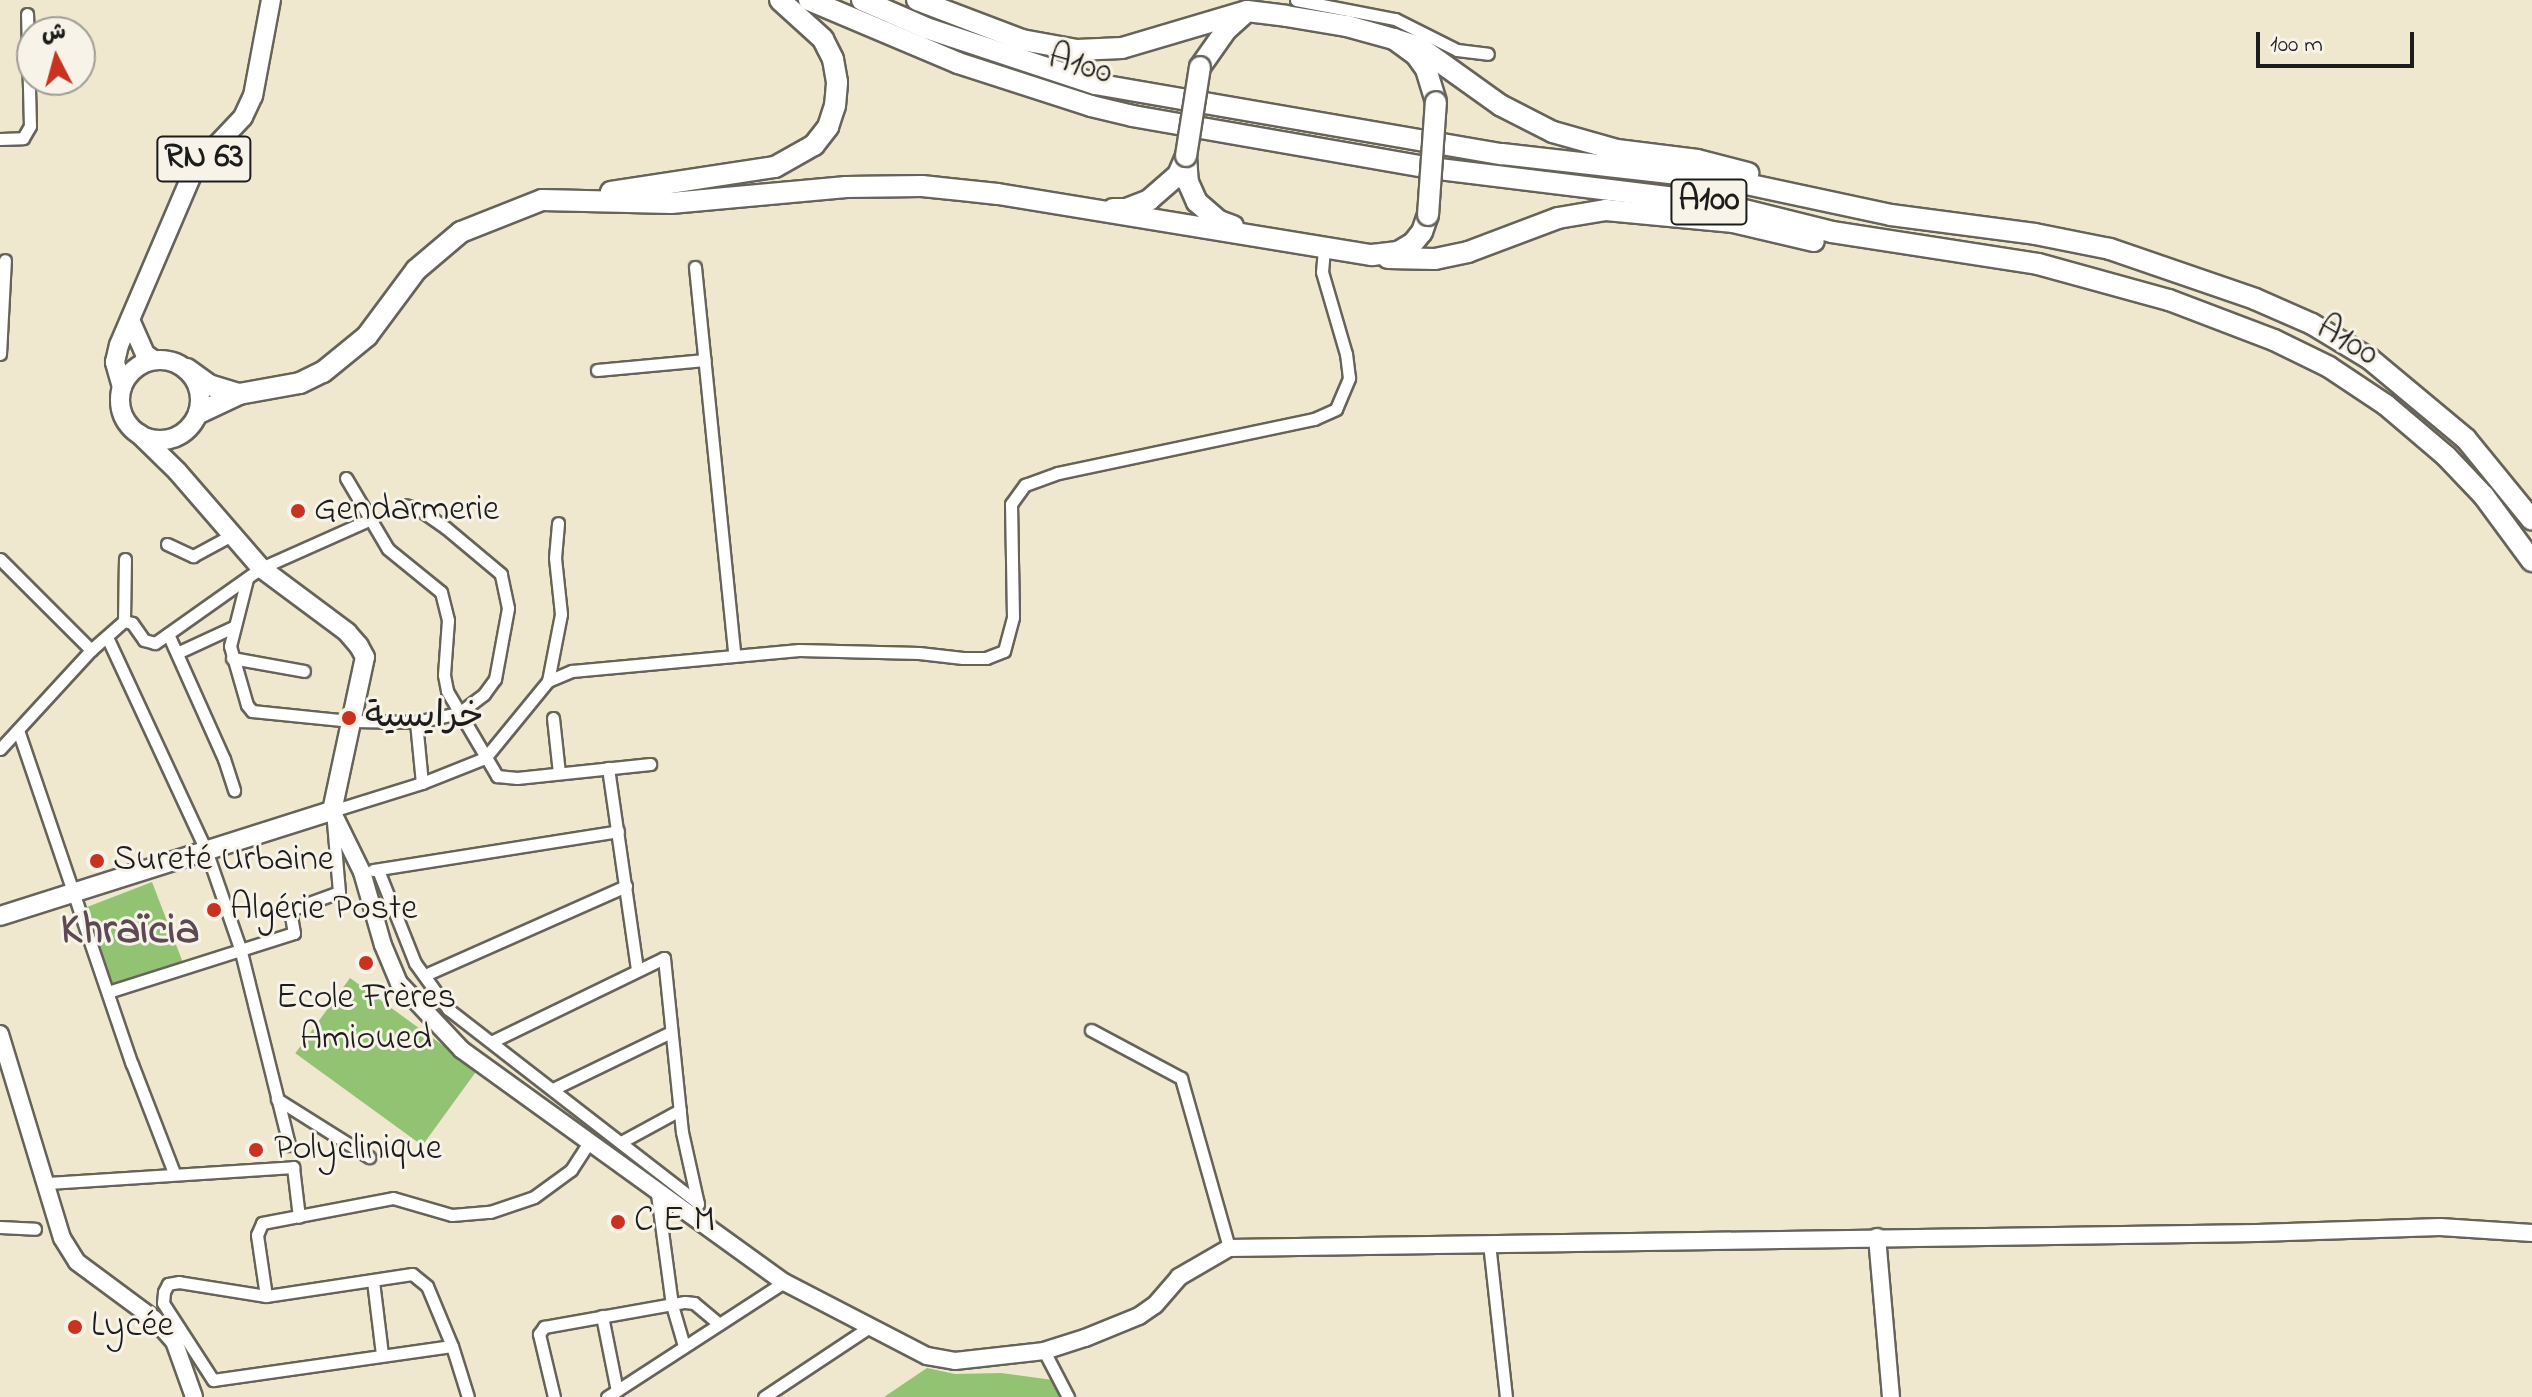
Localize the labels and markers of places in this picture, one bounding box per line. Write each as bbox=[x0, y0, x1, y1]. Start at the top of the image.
place label: Gendarmerie bbox=[314, 489, 499, 533]
marker: Gendarmerie bbox=[289, 502, 307, 520]
place label: خرايسية bbox=[365, 696, 484, 740]
marker: خرايسية bbox=[340, 709, 358, 727]
place label: Sureté Urbaine bbox=[113, 839, 334, 883]
marker: Sureté Urbaine bbox=[88, 852, 106, 870]
place label: Algérie Poste bbox=[230, 888, 417, 932]
marker: Algérie Poste bbox=[205, 901, 223, 919]
marker: Ecole Frères Amioued bbox=[357, 954, 375, 972]
place label: Ecole Frères Amioued bbox=[276, 976, 456, 1061]
place label: Polyclinique bbox=[274, 1128, 442, 1172]
marker: Polyclinique bbox=[245, 1139, 267, 1161]
place label: C E M bbox=[634, 1200, 715, 1244]
marker: C E M bbox=[609, 1213, 627, 1231]
place label: Lycée bbox=[91, 1305, 174, 1349]
marker: Lycée bbox=[66, 1318, 84, 1336]

